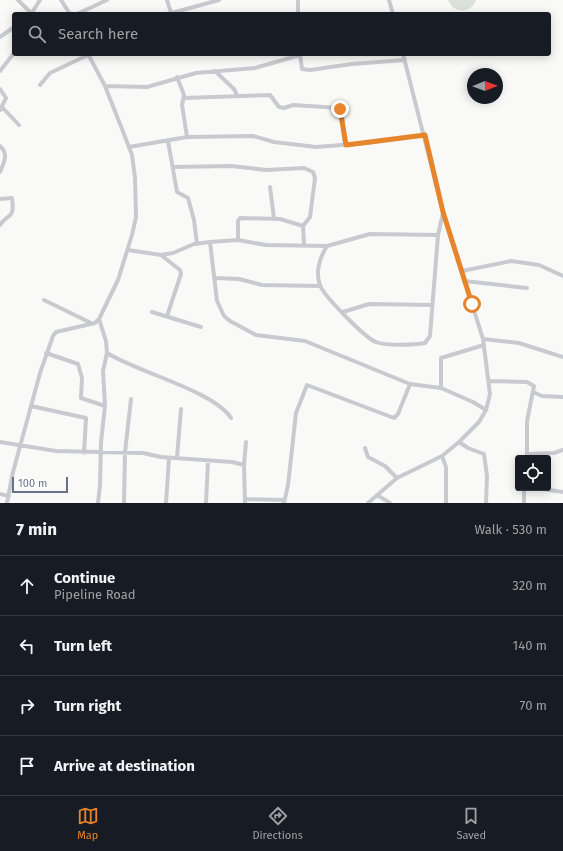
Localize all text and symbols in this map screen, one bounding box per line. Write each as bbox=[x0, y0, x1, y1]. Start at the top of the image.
search box bbox=[12, 12, 551, 56]
icon: search bbox=[26, 23, 48, 45]
text: Search here bbox=[58, 25, 138, 43]
north arrow bbox=[467, 68, 503, 104]
route end bbox=[331, 100, 349, 118]
route start bbox=[463, 295, 481, 313]
map controls bbox=[515, 455, 551, 491]
button: locate bbox=[515, 455, 551, 491]
scale bar bbox=[12, 475, 68, 494]
text: 100 m bbox=[18, 477, 47, 490]
text: 7 min bbox=[16, 519, 57, 540]
text: Walk · 530 m bbox=[474, 522, 547, 537]
text: Continue bbox=[54, 569, 115, 587]
icon: ahead bbox=[16, 575, 38, 597]
text: 320 m bbox=[512, 578, 547, 593]
text: Pipeline Road bbox=[54, 587, 136, 602]
icon: left bbox=[16, 635, 38, 657]
text: Turn left bbox=[54, 637, 112, 655]
text: 140 m bbox=[513, 638, 547, 653]
icon: right bbox=[16, 695, 38, 717]
text: Turn right bbox=[54, 697, 121, 715]
text: 70 m bbox=[520, 698, 547, 713]
icon: arrive bbox=[16, 755, 38, 777]
text: Arrive at destination bbox=[54, 757, 195, 775]
tab: Map bbox=[77, 805, 99, 842]
tab: Directions bbox=[252, 805, 303, 842]
tab: Saved bbox=[456, 805, 486, 842]

